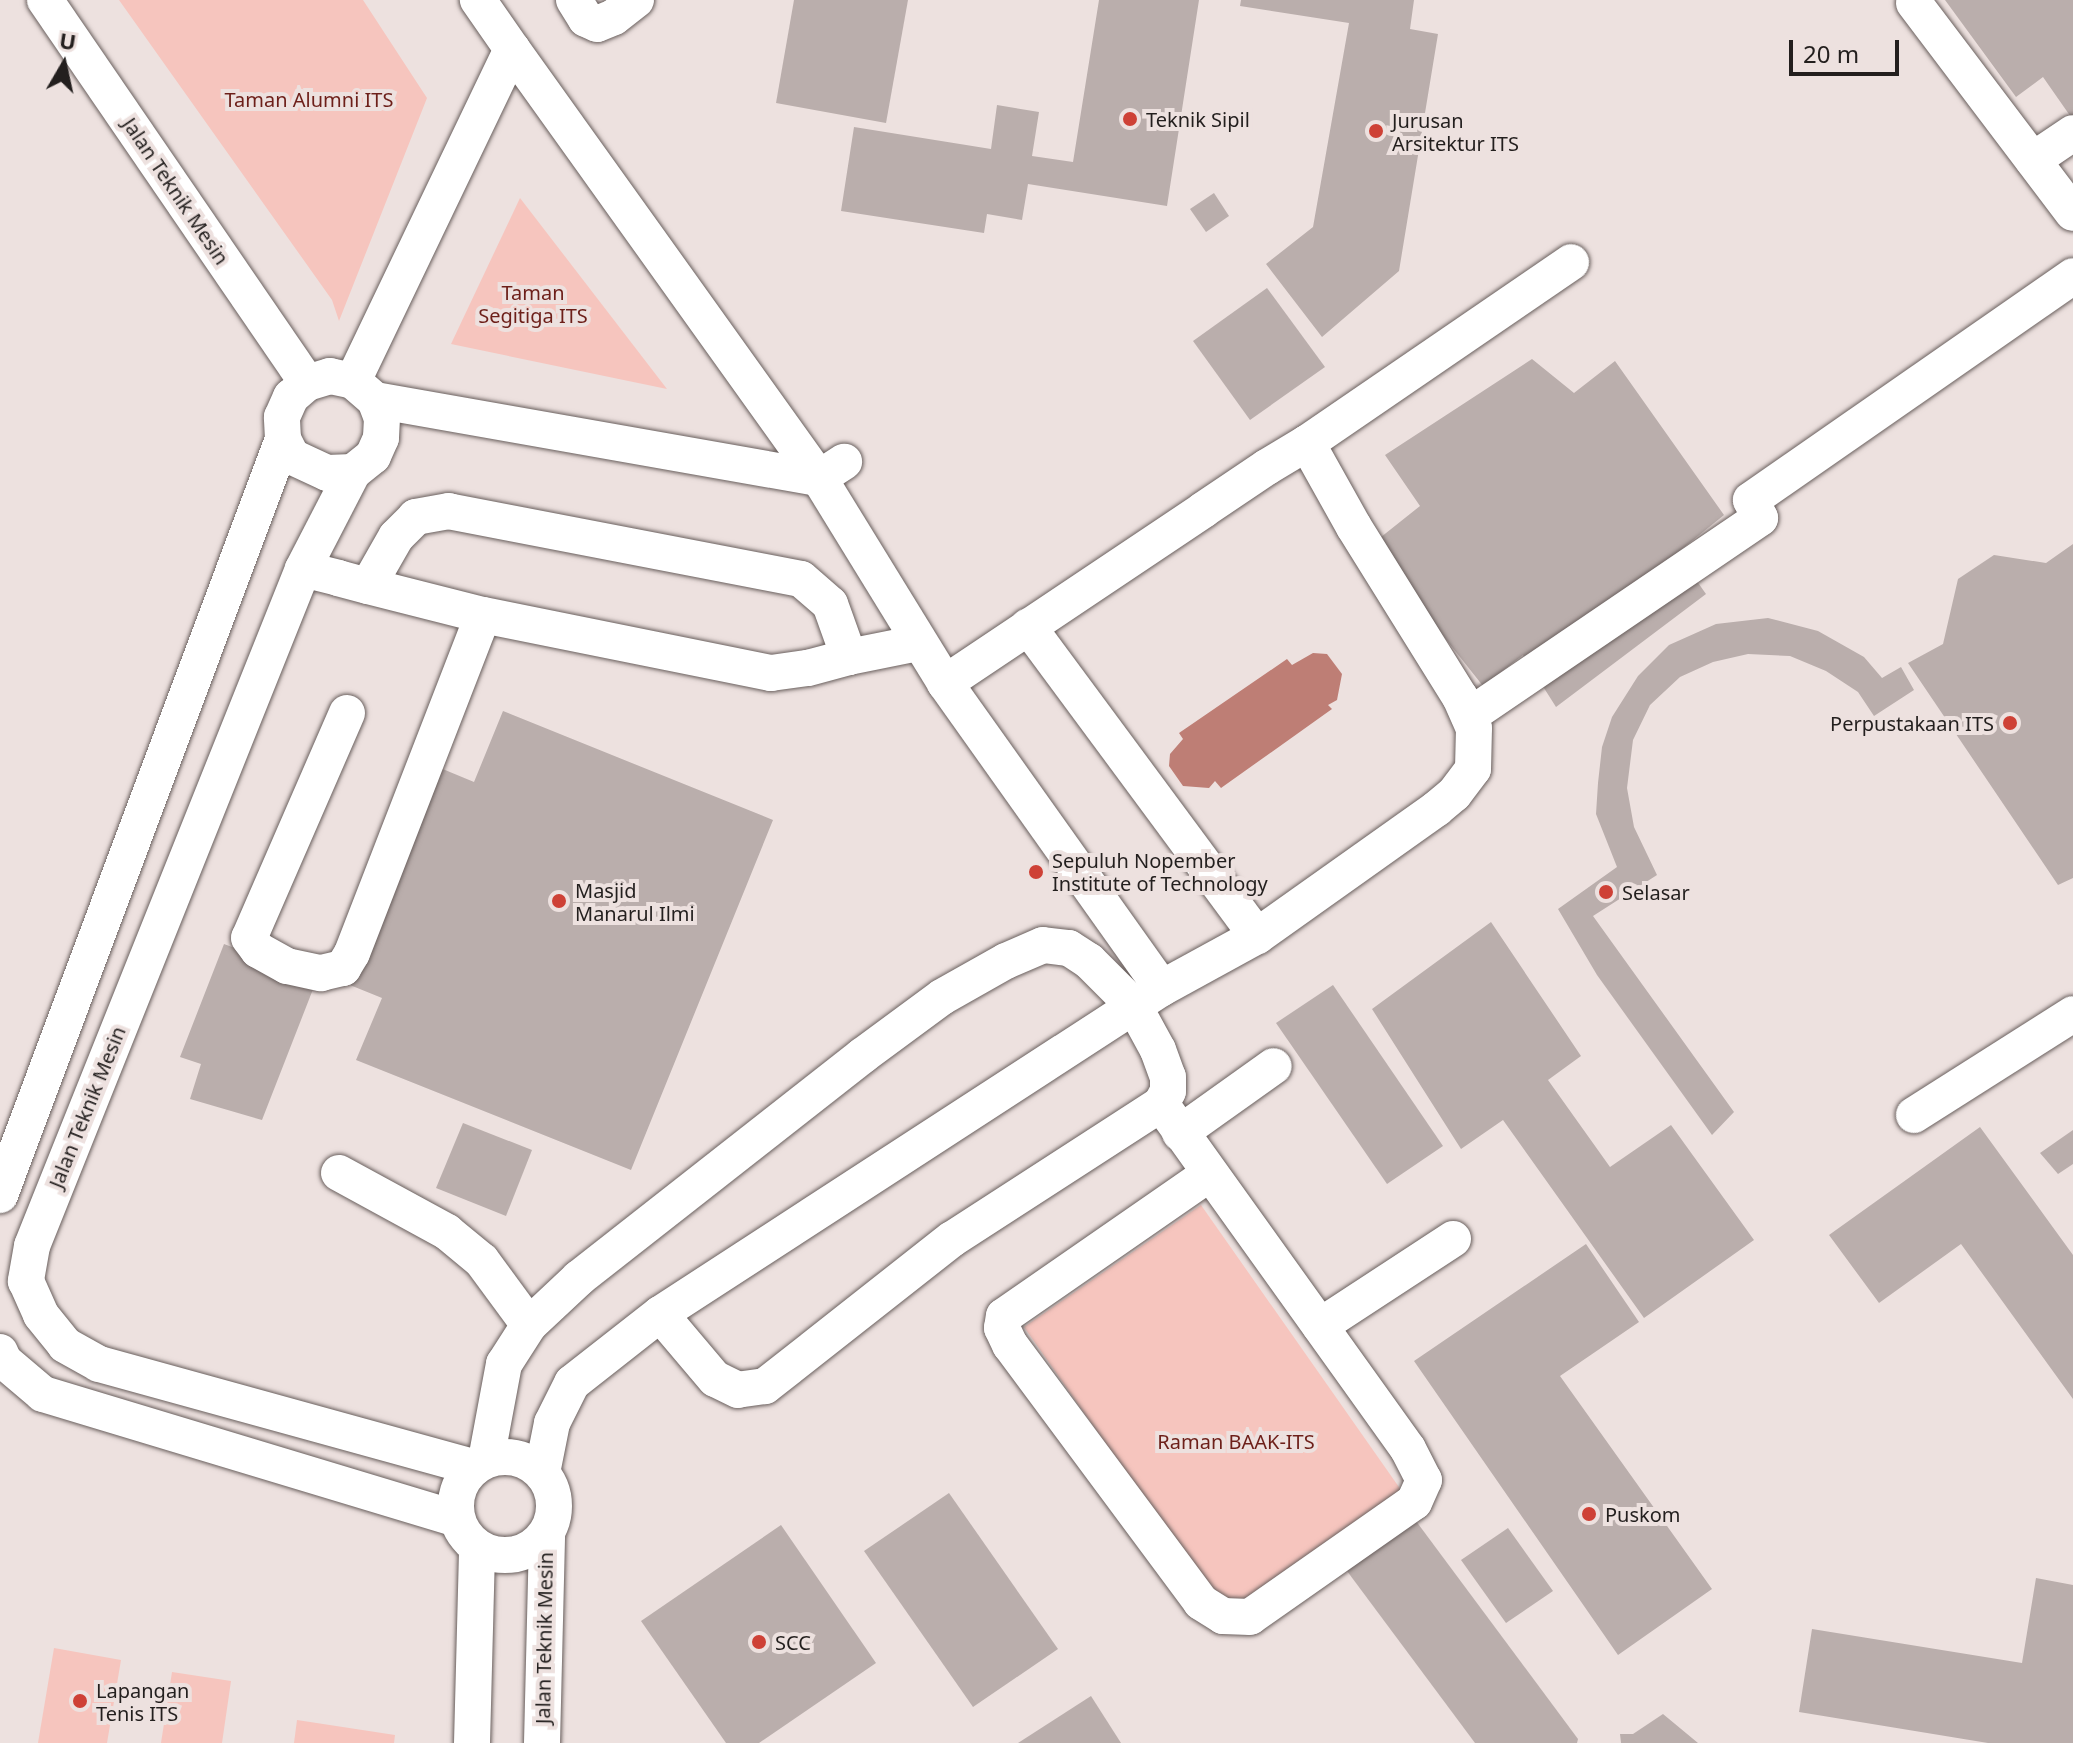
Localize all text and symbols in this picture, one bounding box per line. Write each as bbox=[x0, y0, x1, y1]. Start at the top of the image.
north arrow bbox=[24, 24, 104, 104]
text: U bbox=[57, 24, 78, 56]
scale bar bbox=[1793, 24, 1903, 74]
text: 20 m bbox=[1803, 37, 1859, 70]
park label: Taman Alumni ITS bbox=[225, 87, 393, 111]
place label: Teknik Sipil bbox=[1146, 107, 1250, 131]
place label: Jurusan Arsitektur ITS bbox=[1392, 108, 1519, 155]
marker: Teknik Sipil bbox=[1121, 110, 1139, 128]
street label: Jalan Teknik Mesin bbox=[118, 113, 234, 269]
marker: Jurusan Arsitektur ITS bbox=[1367, 122, 1385, 140]
park label: Taman Segitiga ITS bbox=[478, 281, 588, 328]
place label: Perpustakaan ITS bbox=[1830, 711, 1994, 735]
marker: Perpustakaan ITS bbox=[2001, 714, 2019, 732]
place label: Sepuluh Nopember Institute of Technology bbox=[1052, 848, 1268, 895]
marker: Sepuluh Nopember Institute of Technology bbox=[1027, 863, 1045, 881]
place label: Masjid Manarul Ilmi bbox=[575, 878, 695, 925]
place label: Selasar bbox=[1622, 880, 1690, 904]
marker: Selasar bbox=[1597, 883, 1615, 901]
marker: Masjid Manarul Ilmi bbox=[550, 892, 568, 910]
street label: Jalan Teknik Mesin bbox=[44, 1023, 130, 1191]
park label: Raman BAAK-ITS bbox=[1157, 1429, 1315, 1453]
place label: Puskom bbox=[1605, 1502, 1681, 1526]
marker: Puskom bbox=[1580, 1505, 1598, 1523]
street label: Jalan Teknik Mesin bbox=[530, 1552, 558, 1724]
place label: SCC bbox=[775, 1630, 811, 1654]
marker: SCC bbox=[750, 1633, 768, 1651]
place label: Lapangan Tenis ITS bbox=[96, 1678, 189, 1725]
marker: Lapangan Tenis ITS bbox=[71, 1692, 89, 1710]

